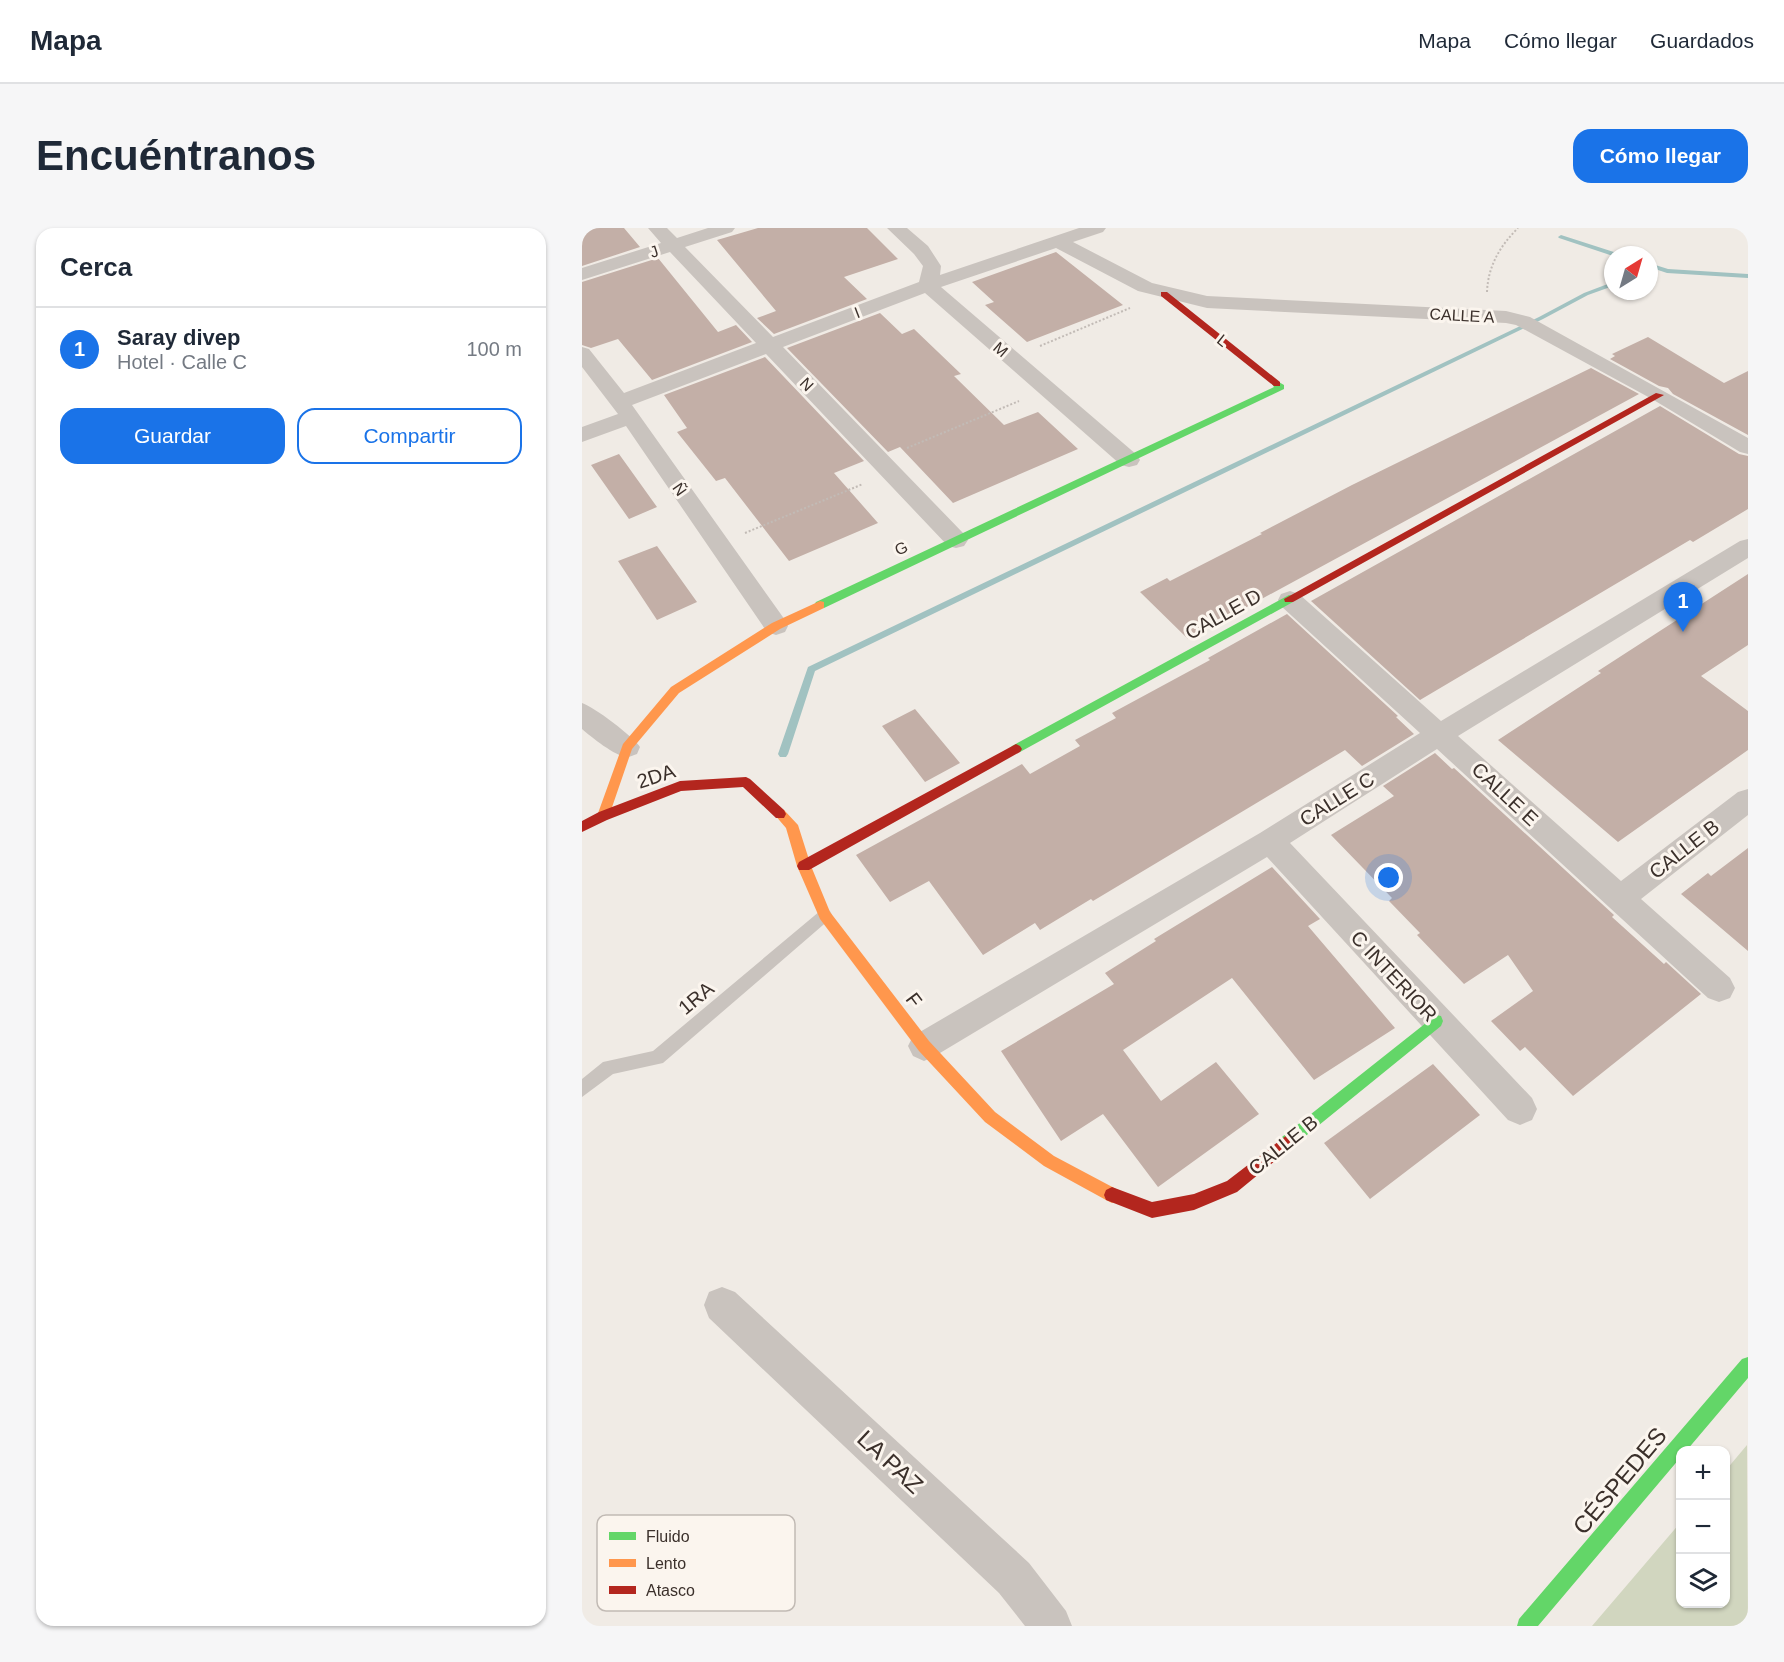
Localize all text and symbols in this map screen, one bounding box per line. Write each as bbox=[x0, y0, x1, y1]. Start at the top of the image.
text: Mapa bbox=[30, 25, 102, 56]
text: Mapa bbox=[1418, 29, 1471, 52]
text: Cómo llegar bbox=[1504, 29, 1617, 52]
text: Guardados bbox=[1650, 29, 1754, 52]
button: Cómo llegar bbox=[1573, 129, 1748, 183]
text: Encuéntranos bbox=[36, 132, 316, 179]
street label: J bbox=[648, 242, 661, 261]
north arrow bbox=[1604, 246, 1658, 300]
text: Cerca bbox=[60, 252, 132, 282]
street label: I bbox=[852, 304, 862, 321]
street label: CALLE A bbox=[1429, 305, 1495, 326]
text: Saray divep bbox=[117, 325, 241, 350]
street label: L bbox=[1214, 331, 1232, 350]
text: 1 bbox=[74, 338, 85, 360]
text: 100 m bbox=[466, 338, 522, 360]
street label: M bbox=[990, 339, 1011, 360]
text: Hotel · Calle C bbox=[117, 351, 247, 373]
street label: N bbox=[797, 374, 817, 394]
button: Guardar bbox=[60, 408, 285, 464]
button: Compartir bbox=[297, 408, 522, 464]
street label: Ñ bbox=[669, 479, 692, 499]
street label: G bbox=[892, 538, 911, 559]
pin: 1 bbox=[1664, 582, 1702, 632]
street label: CALLE D bbox=[1181, 584, 1265, 644]
street label: CALLE E bbox=[1467, 758, 1543, 830]
street label: 2DA bbox=[634, 759, 679, 792]
street label: CALLE C bbox=[1296, 768, 1378, 830]
street label: CALLE B bbox=[1645, 815, 1723, 883]
your location bbox=[1374, 863, 1403, 892]
street label: C INTERIOR bbox=[1347, 926, 1441, 1026]
street label: 1RA bbox=[674, 977, 718, 1019]
street label: F bbox=[902, 989, 926, 1011]
street label: CALLE B bbox=[1244, 1111, 1322, 1179]
street label: CÉSPEDES bbox=[1567, 1422, 1672, 1539]
street label: LA PAZ bbox=[852, 1425, 929, 1499]
map controls bbox=[1676, 1446, 1730, 1608]
button: + bbox=[1676, 1446, 1730, 1500]
button: − bbox=[1676, 1500, 1730, 1554]
legend bbox=[597, 1515, 795, 1611]
text: Fluido bbox=[646, 1528, 690, 1545]
button: layers bbox=[1676, 1554, 1730, 1608]
text: Lento bbox=[646, 1555, 686, 1572]
text: Atasco bbox=[646, 1582, 695, 1599]

